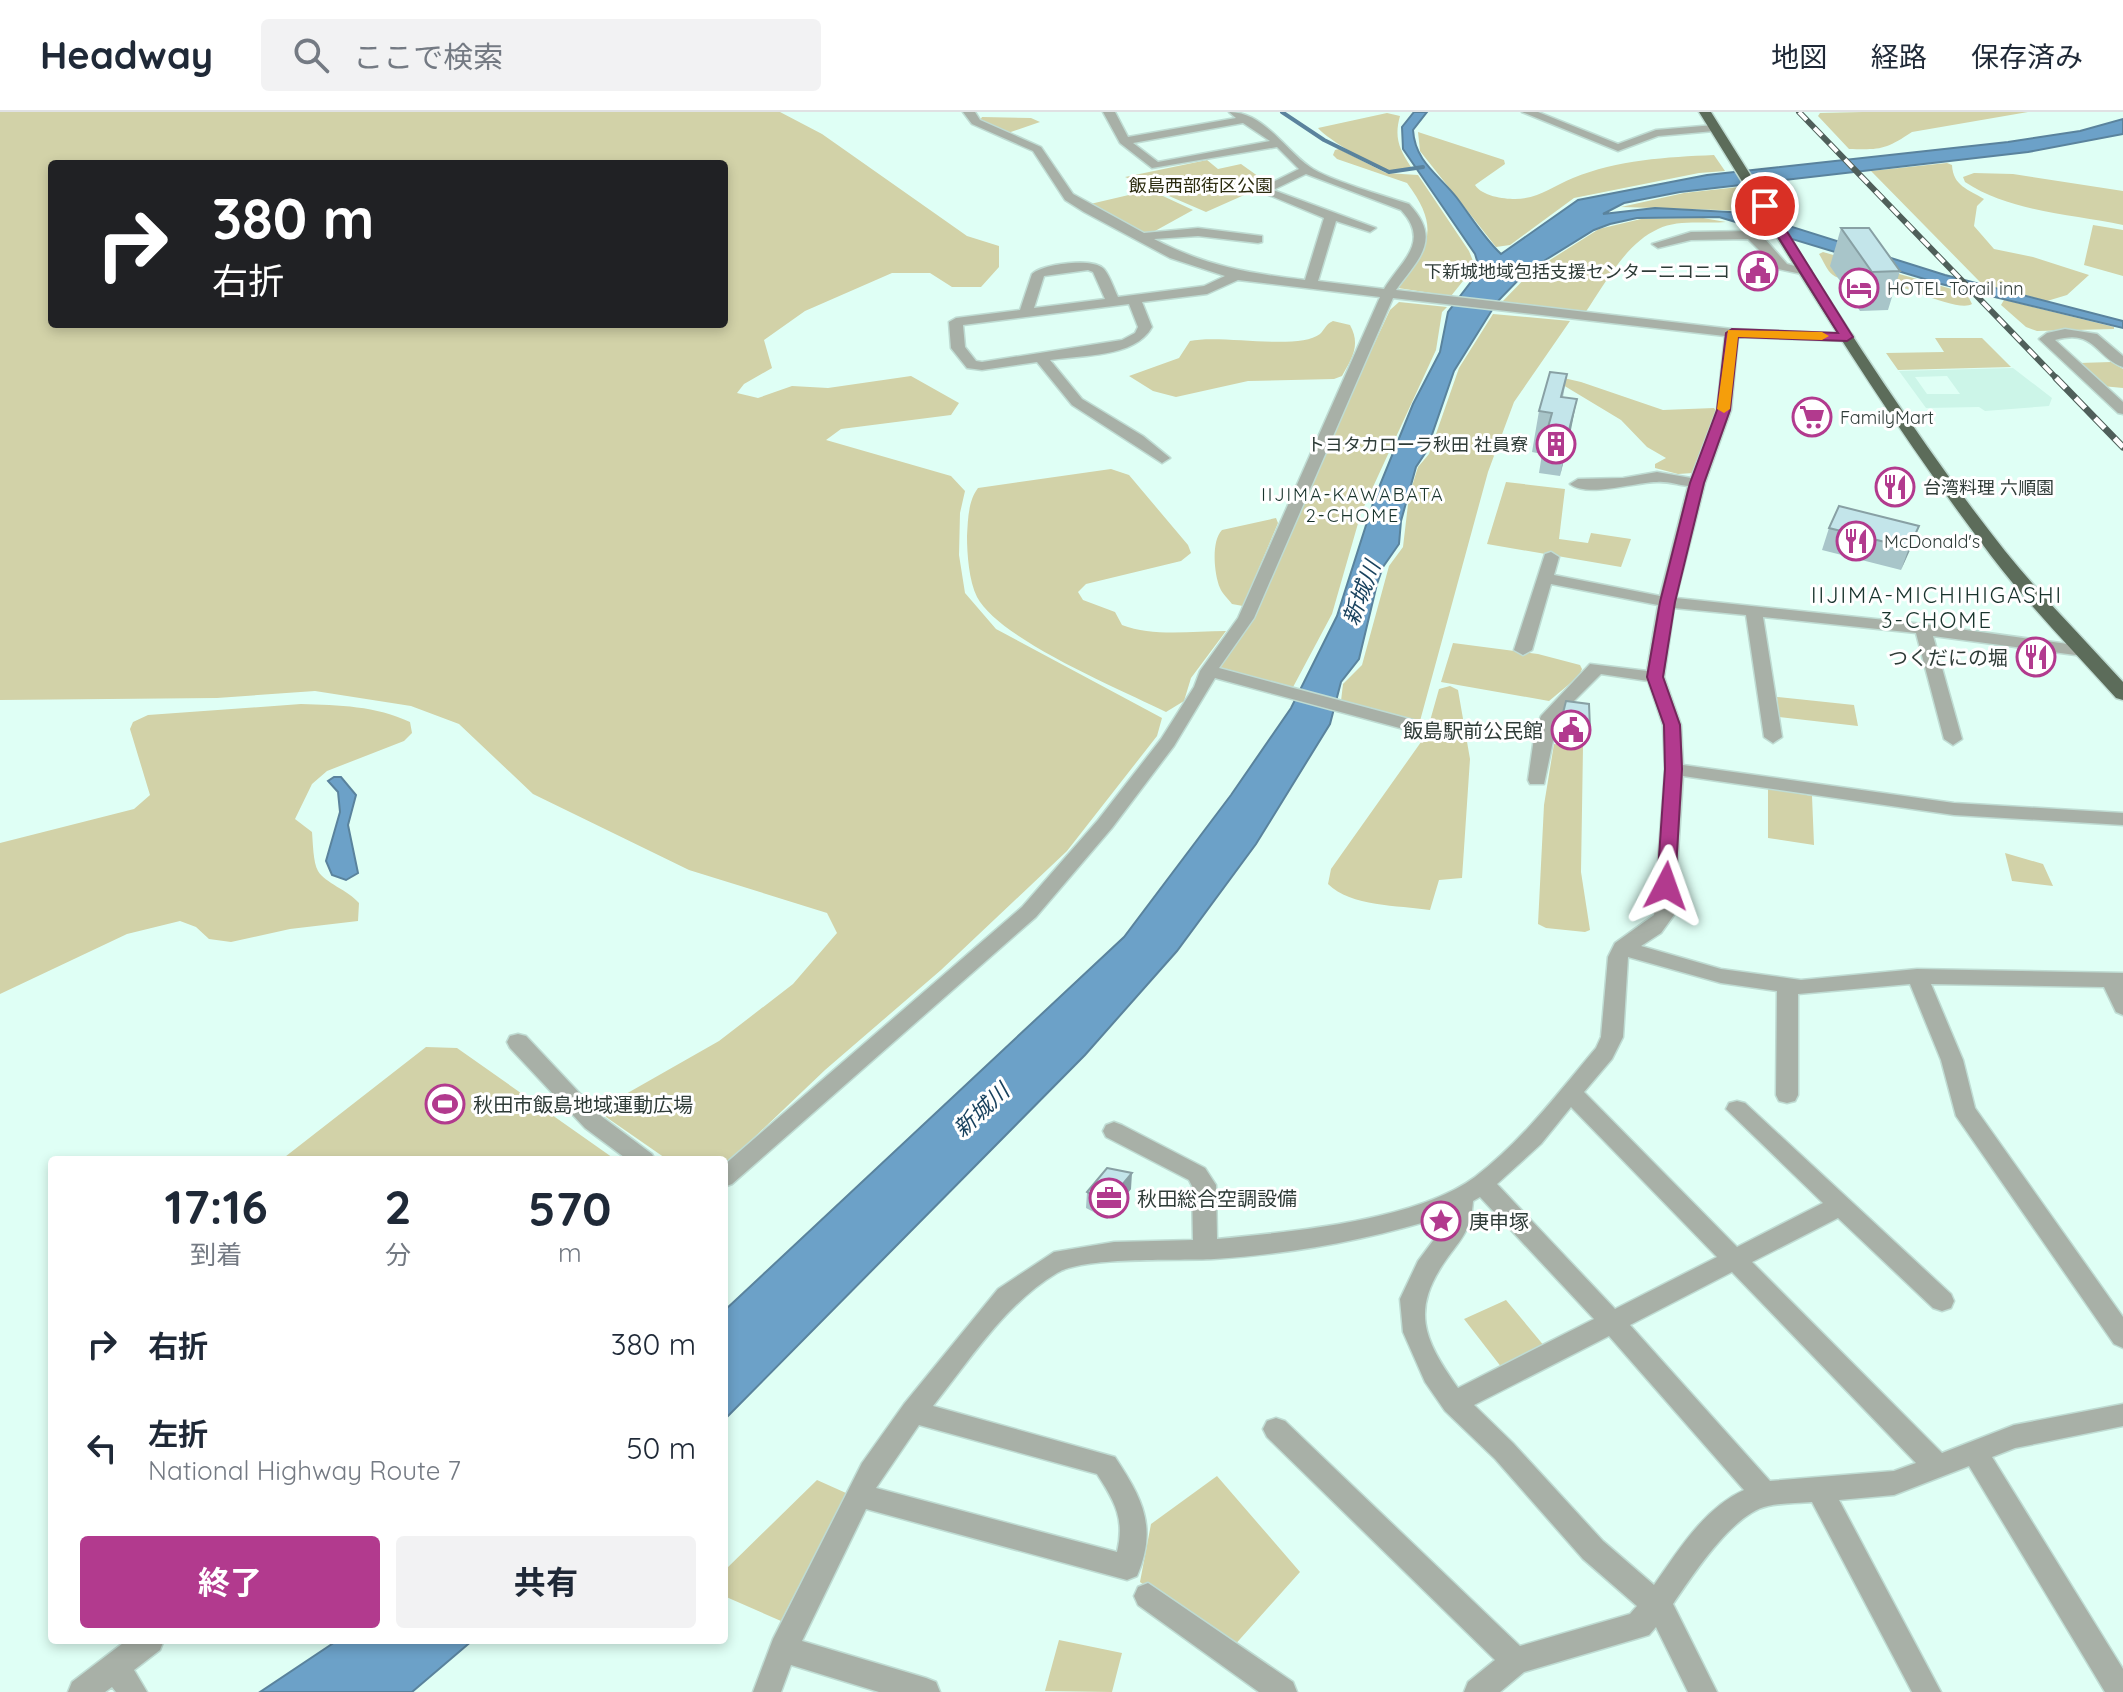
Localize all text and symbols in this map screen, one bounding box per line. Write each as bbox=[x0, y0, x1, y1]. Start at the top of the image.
search box bbox=[261, 19, 821, 91]
text: Headway bbox=[40, 31, 213, 79]
icon: search bbox=[289, 33, 333, 77]
text: ここで検索 bbox=[353, 38, 503, 76]
text: 地図 bbox=[1771, 39, 1827, 74]
text: 経路 bbox=[1871, 39, 1927, 74]
text: 保存済み bbox=[1971, 39, 2083, 74]
pin bbox=[1731, 172, 1799, 240]
park label: 飯島西部街区公園 bbox=[1129, 174, 1273, 197]
text: 380 m bbox=[212, 183, 374, 253]
icon: arrive bbox=[1743, 184, 1787, 228]
icon: right bbox=[80, 192, 184, 296]
public building icon: 下新城地域包括支援センターニコニコ bbox=[1737, 250, 1779, 292]
text: 右折 bbox=[212, 258, 284, 303]
place label: 下新城地域包括支援センターニコニコ bbox=[1424, 260, 1730, 283]
hotel icon: HOTEL Torail inn bbox=[1838, 267, 1880, 309]
place label: HOTEL Torail inn bbox=[1887, 277, 2024, 300]
supermarket icon: FamilyMart bbox=[1791, 396, 1833, 438]
place label: FamilyMart bbox=[1840, 406, 1934, 429]
building icon: トヨタカローラ秋田 社員寮 bbox=[1535, 423, 1577, 465]
place label: トヨタカローラ秋田 社員寮 bbox=[1307, 433, 1528, 456]
restaurant icon: 台湾料理 六順園 bbox=[1874, 466, 1916, 508]
place label: 台湾料理 六順園 bbox=[1923, 476, 2054, 499]
district label: IIJIMA-KAWABATA 2-CHOME bbox=[1261, 483, 1445, 527]
restaurant icon: McDonald's bbox=[1835, 520, 1877, 562]
place label: McDonald's bbox=[1884, 530, 1980, 553]
water label: 新城川 bbox=[1336, 555, 1387, 629]
district label: IIJIMA-MICHIHIGASHI 3-CHOME bbox=[1811, 581, 2063, 634]
restaurant icon: つくだにの堀 bbox=[2015, 636, 2057, 678]
place label: つくだにの堀 bbox=[1888, 645, 2008, 670]
public building icon: 飯島駅前公民館 bbox=[1550, 709, 1592, 751]
place label: 飯島駅前公民館 bbox=[1403, 718, 1543, 743]
position arrow bbox=[1624, 844, 1708, 928]
water label: 新城川 bbox=[947, 1076, 1016, 1143]
sports icon: 秋田市飯島地域運動広場 bbox=[424, 1083, 466, 1125]
place label: 秋田市飯島地域運動広場 bbox=[473, 1092, 693, 1117]
text: 17:16 bbox=[164, 1176, 268, 1236]
text: 2 bbox=[384, 1176, 412, 1236]
office icon: 秋田総合空調設備 bbox=[1088, 1177, 1130, 1219]
text: 570 bbox=[528, 1178, 612, 1238]
place label: 秋田総合空調設備 bbox=[1137, 1186, 1297, 1211]
place icon: 庚申塚 bbox=[1420, 1200, 1462, 1242]
place label: 庚申塚 bbox=[1469, 1209, 1529, 1234]
text: m bbox=[558, 1236, 582, 1269]
text: 到着 bbox=[190, 1238, 242, 1271]
text: 分 bbox=[385, 1238, 411, 1271]
icon: right bbox=[80, 1322, 124, 1366]
text: 380 m bbox=[611, 1325, 696, 1363]
text: 右折 bbox=[148, 1327, 208, 1365]
text: 左折 bbox=[148, 1415, 208, 1453]
icon: left bbox=[80, 1426, 124, 1470]
text: 50 m bbox=[626, 1429, 696, 1467]
text: National Highway Route 7 bbox=[148, 1454, 461, 1487]
button: 終了 bbox=[80, 1536, 380, 1628]
button: 共有 bbox=[396, 1536, 696, 1628]

